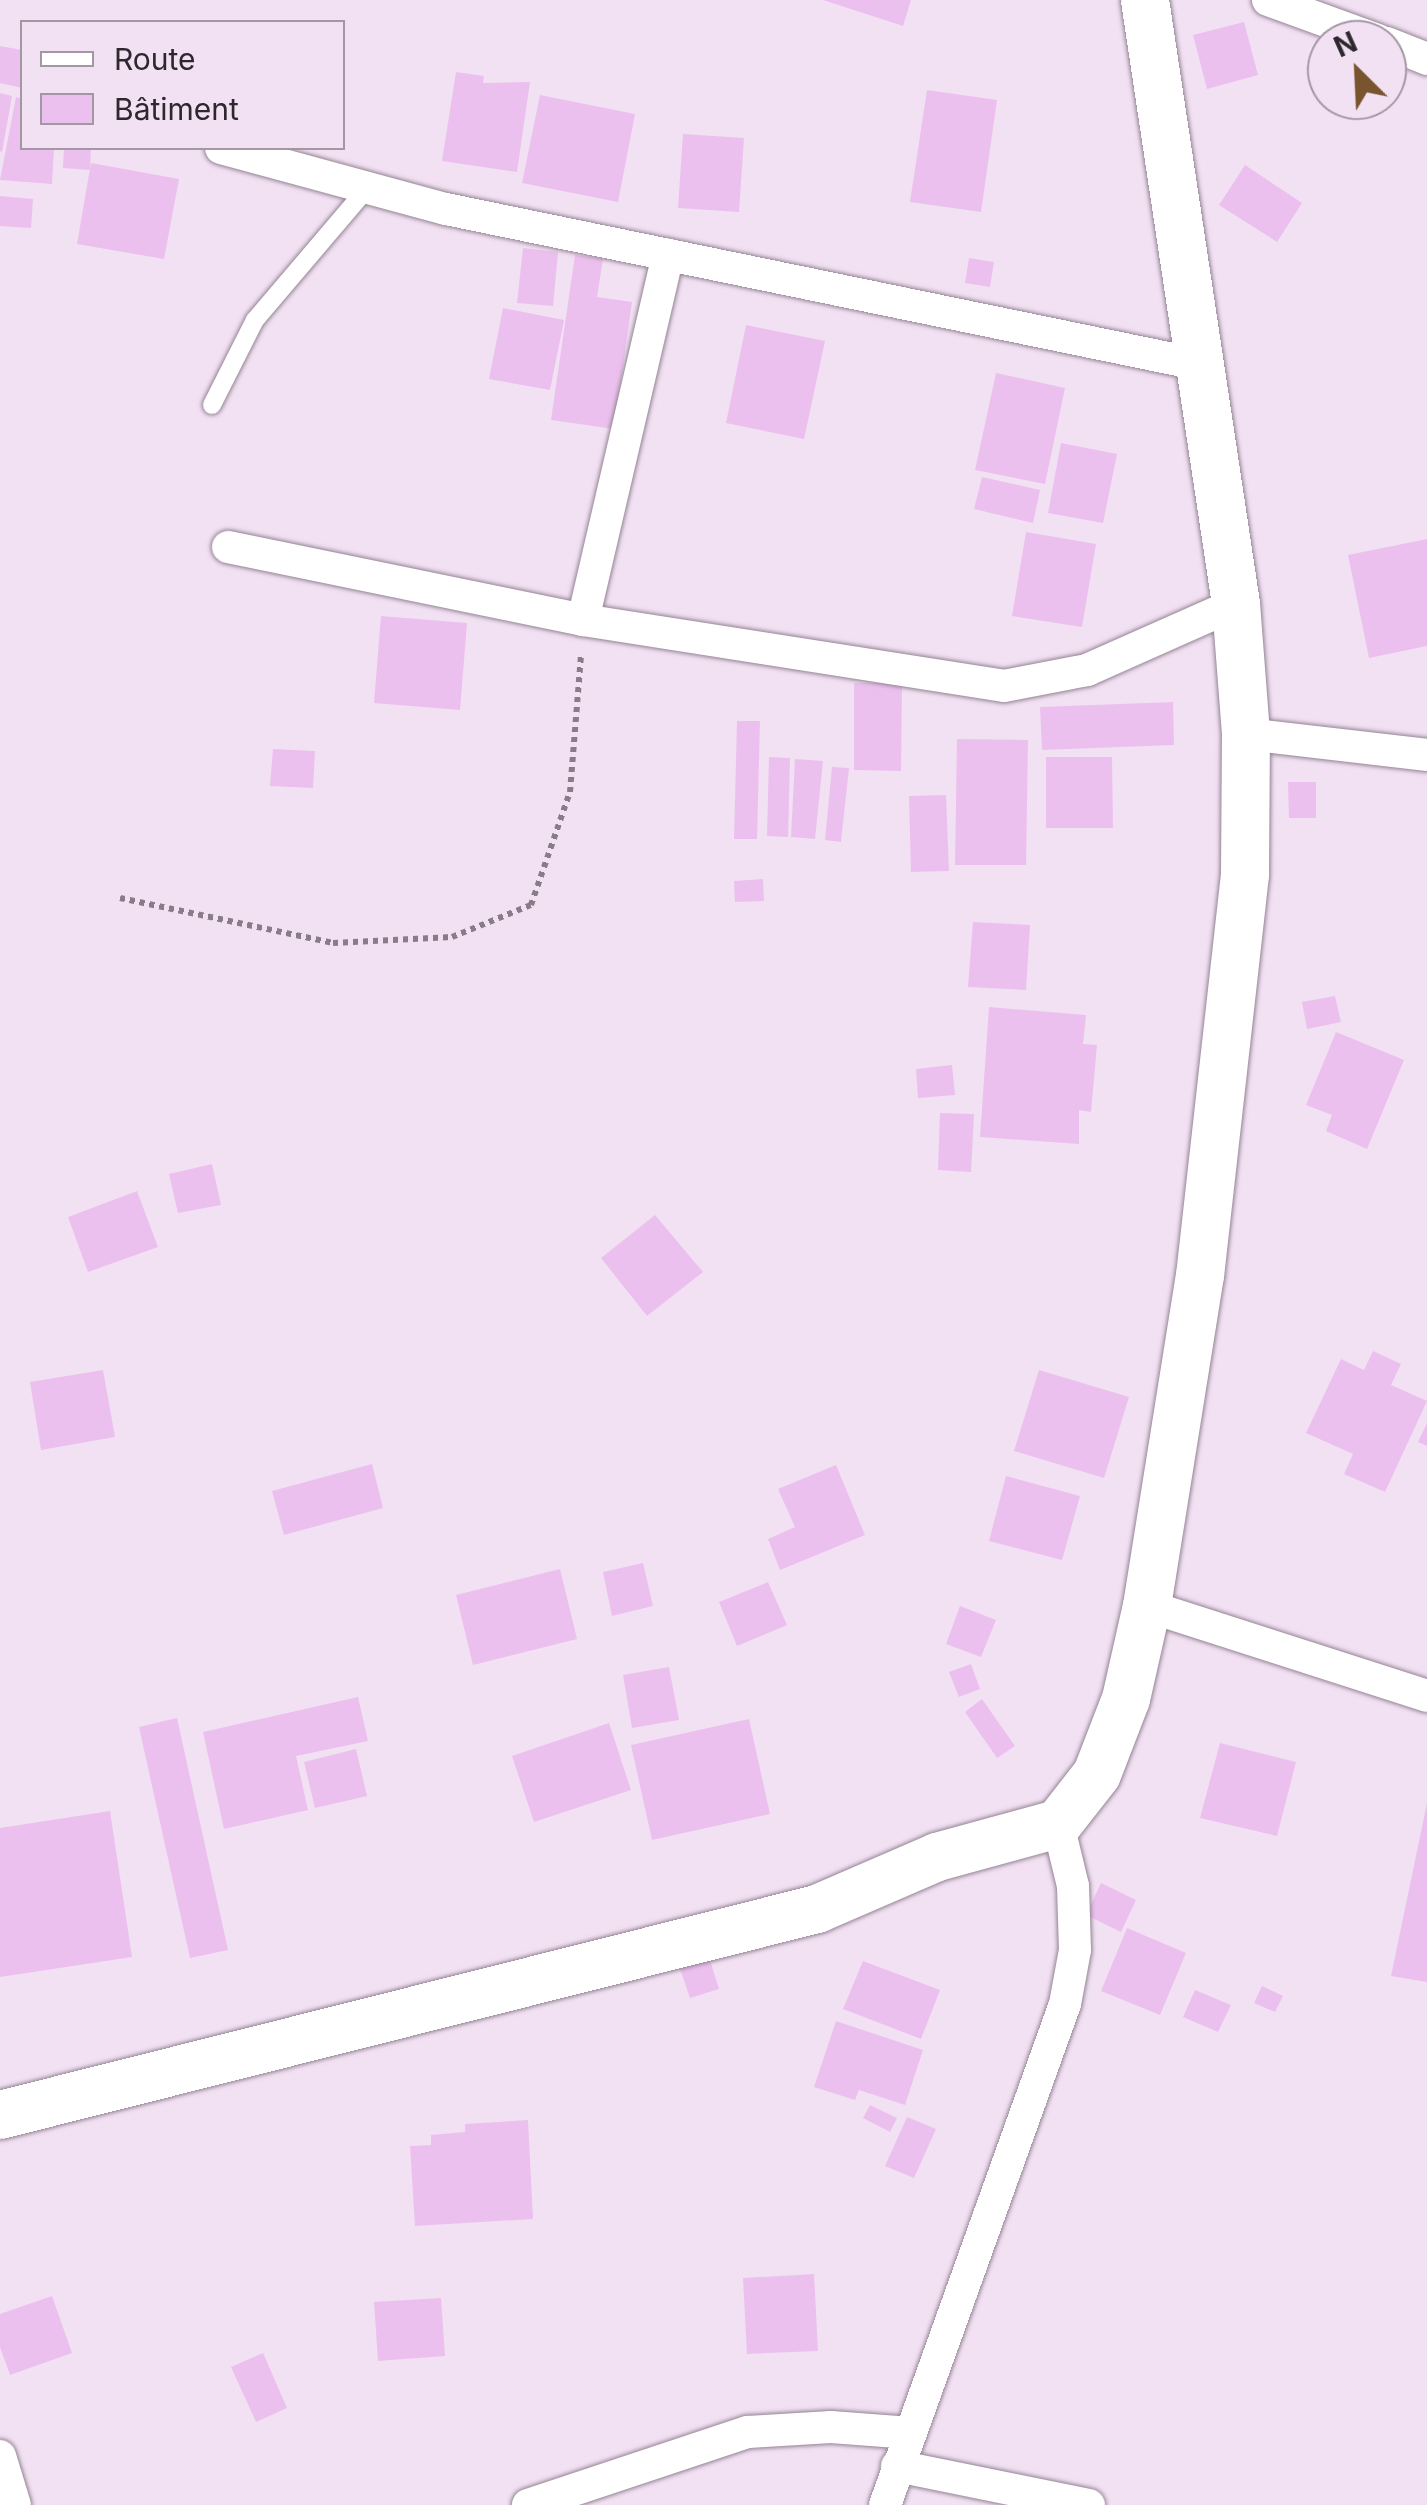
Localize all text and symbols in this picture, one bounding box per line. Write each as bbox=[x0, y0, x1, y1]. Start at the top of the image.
legend bbox=[20, 20, 345, 150]
north arrow bbox=[1307, 20, 1407, 120]
text: N bbox=[1329, 25, 1362, 64]
text: Route bbox=[114, 41, 196, 77]
text: Bâtiment bbox=[114, 91, 239, 127]

